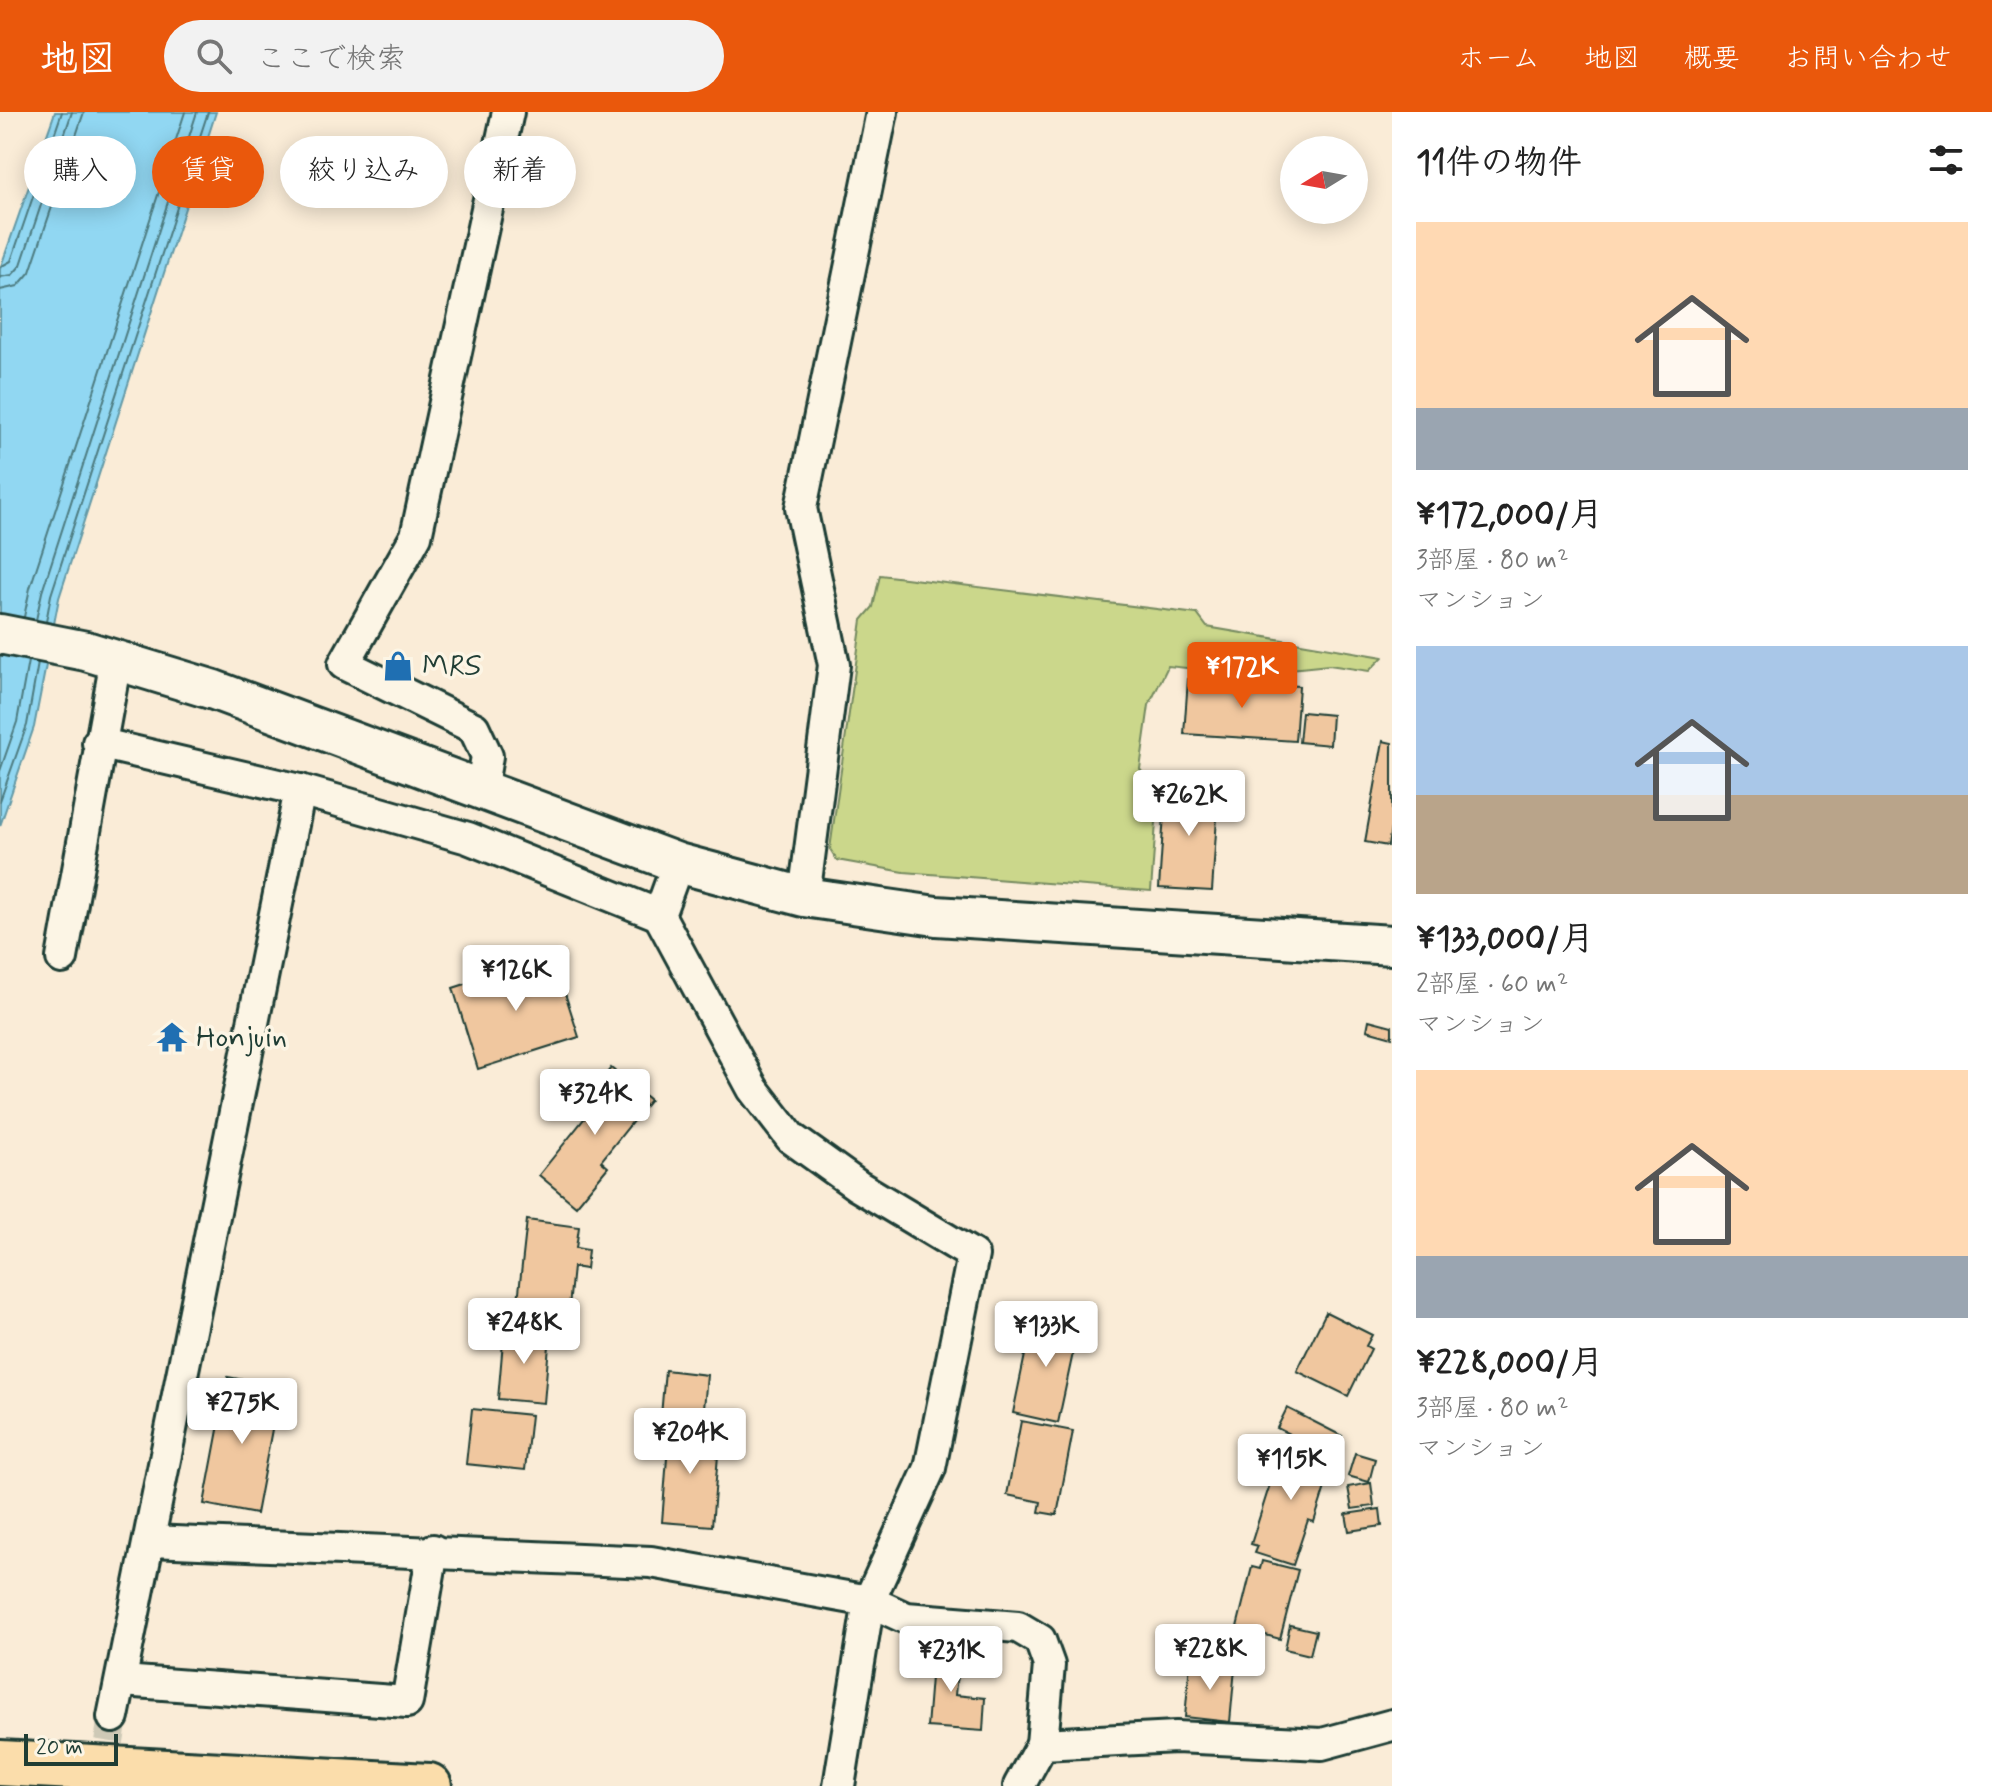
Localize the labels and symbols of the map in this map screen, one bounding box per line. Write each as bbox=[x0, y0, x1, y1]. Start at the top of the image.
north arrow bbox=[1280, 136, 1368, 224]
pin: ¥172K bbox=[1186, 642, 1298, 710]
place label: MRS bbox=[422, 647, 482, 686]
shop icon: MRS bbox=[381, 649, 415, 683]
pin: ¥262K bbox=[1133, 770, 1245, 838]
pin: ¥126K bbox=[460, 945, 572, 1013]
place label: Honjuin bbox=[196, 1018, 287, 1057]
temple icon: Honjuin bbox=[155, 1020, 189, 1054]
pin: ¥324K bbox=[539, 1069, 651, 1137]
pin: ¥248K bbox=[468, 1298, 580, 1366]
pin: ¥133K bbox=[990, 1301, 1102, 1369]
pin: ¥275K bbox=[186, 1378, 298, 1446]
pin: ¥204K bbox=[634, 1408, 746, 1476]
pin: ¥115K bbox=[1235, 1434, 1347, 1502]
pin: ¥228K bbox=[1154, 1624, 1266, 1692]
pin: ¥231K bbox=[895, 1626, 1007, 1694]
scale bar bbox=[24, 1730, 118, 1766]

